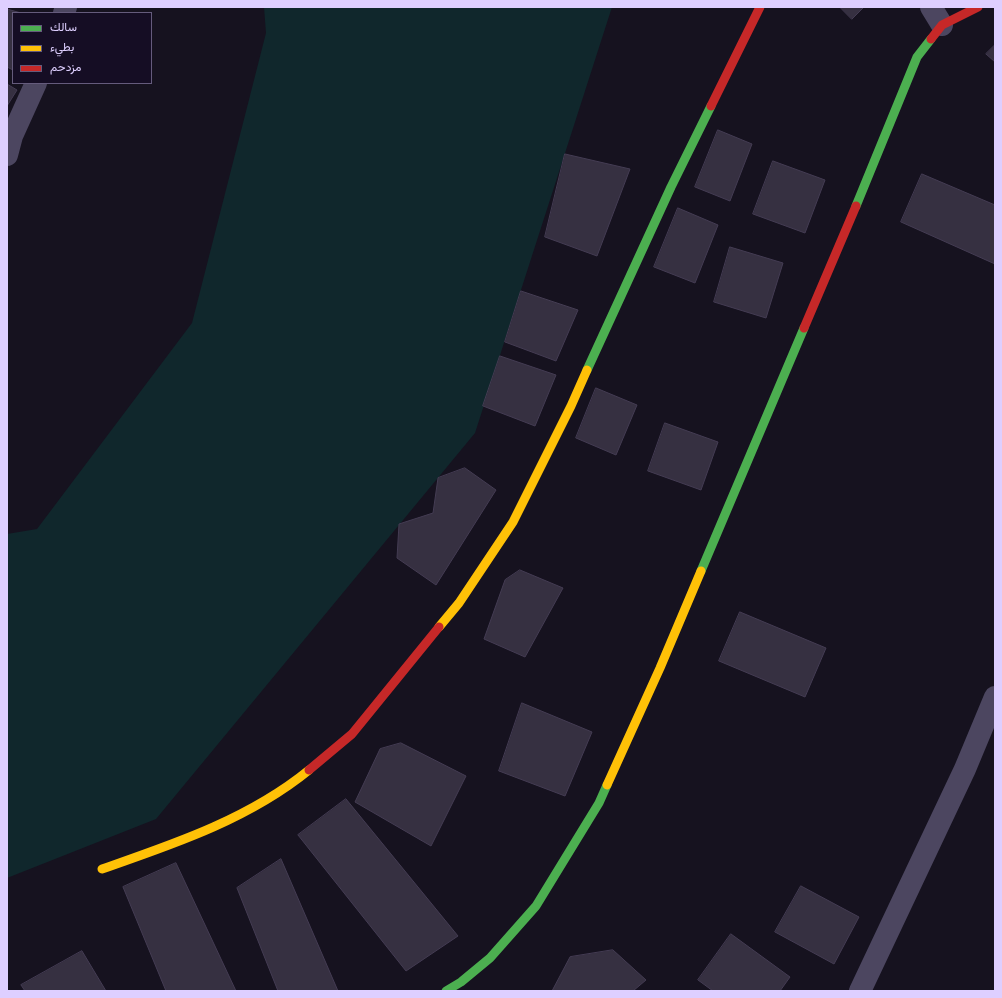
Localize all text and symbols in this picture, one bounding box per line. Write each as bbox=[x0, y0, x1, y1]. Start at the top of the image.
legend bbox=[12, 12, 152, 84]
text: سالك bbox=[50, 20, 77, 34]
text: بطيء bbox=[50, 40, 74, 54]
text: مزدحم bbox=[50, 60, 81, 74]

